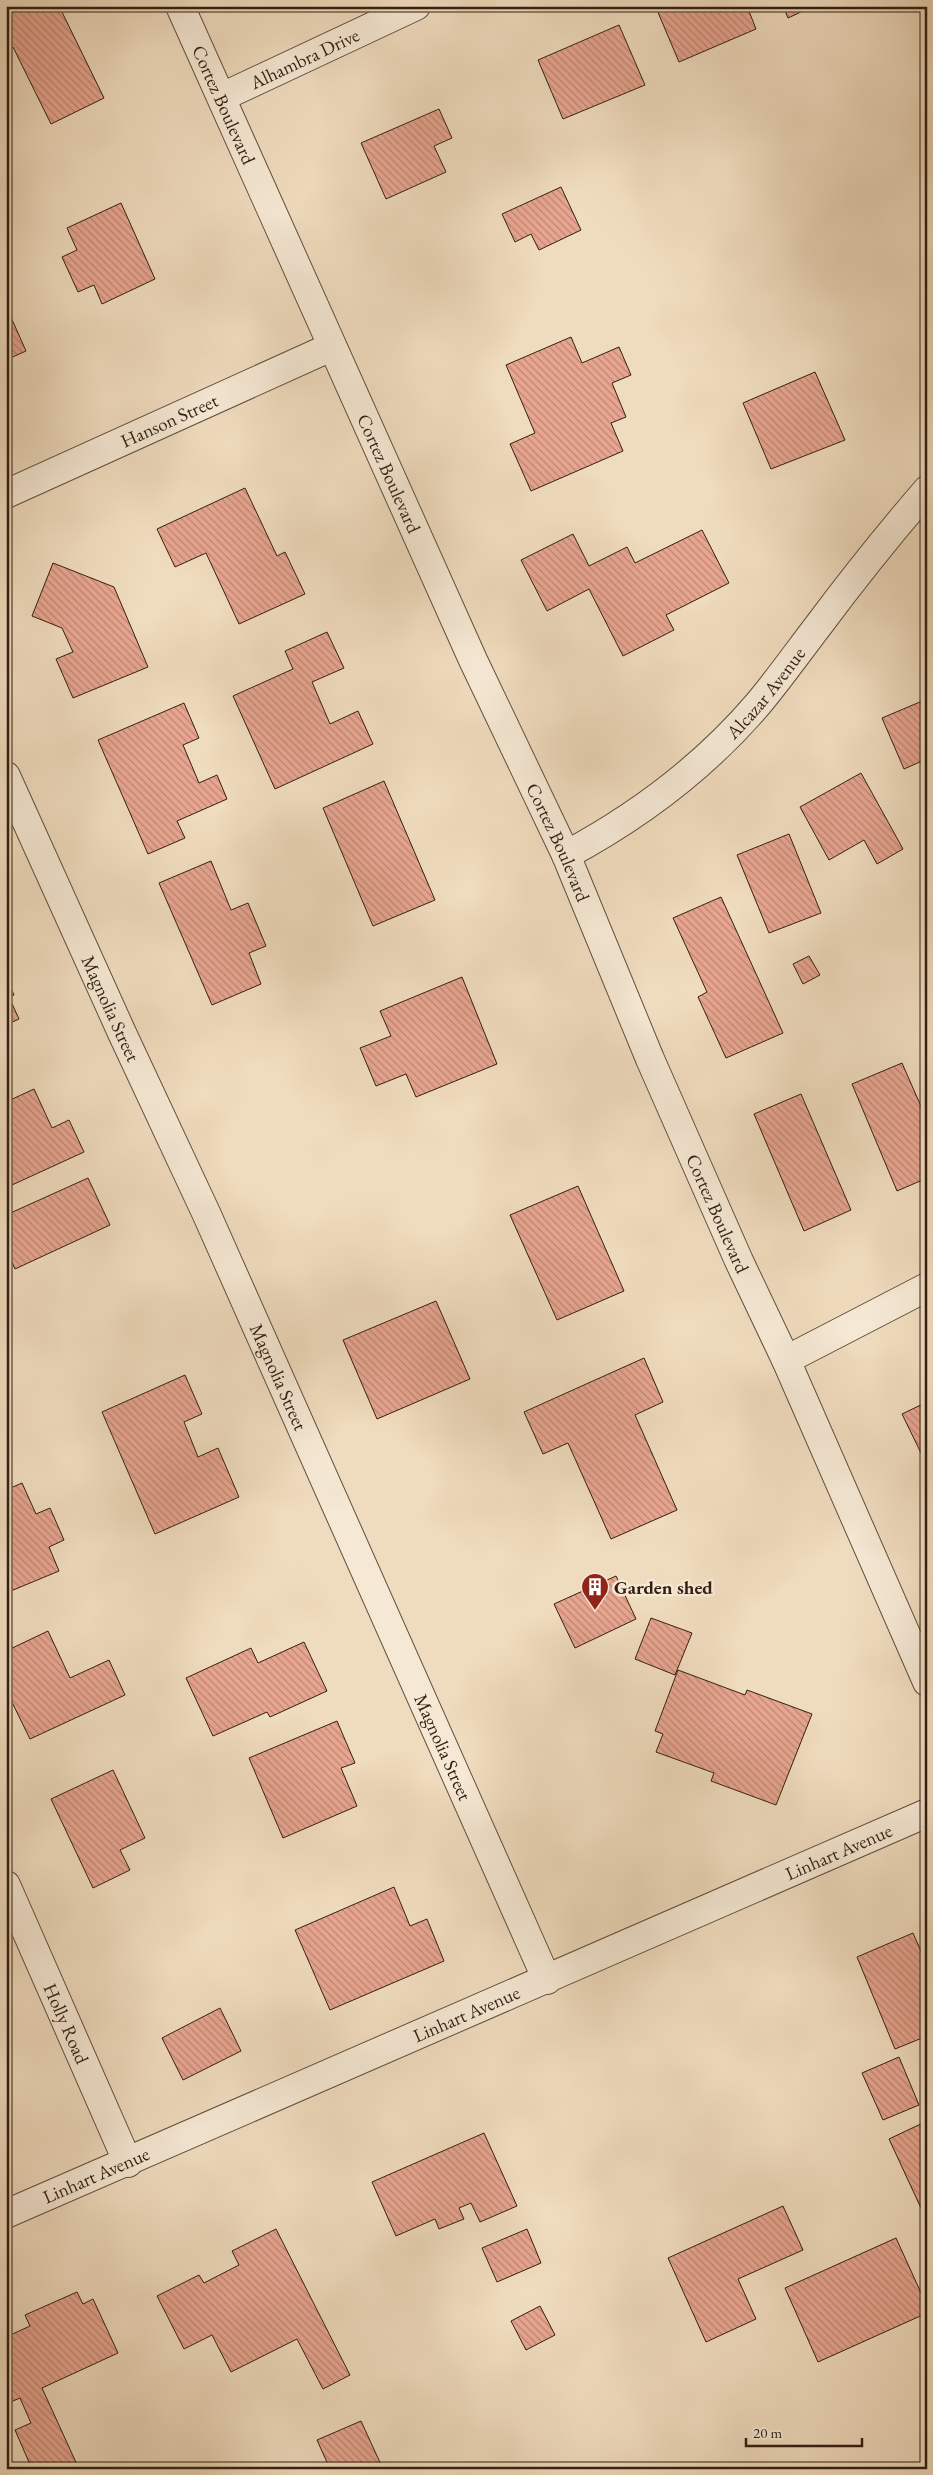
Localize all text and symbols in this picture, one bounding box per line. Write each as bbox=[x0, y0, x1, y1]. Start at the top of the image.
street label: Alhambra Drive bbox=[245, 22, 363, 96]
street label: Cortez Boulevard bbox=[186, 41, 261, 169]
street label: Hanson Street bbox=[117, 388, 222, 454]
street label: Cortez Boulevard bbox=[351, 410, 427, 537]
street label: Alcazar Avenue bbox=[720, 642, 811, 745]
street label: Cortez Boulevard bbox=[520, 779, 596, 906]
street label: Magnolia Street bbox=[76, 951, 146, 1066]
street label: Cortez Boulevard bbox=[680, 1150, 755, 1278]
street label: Magnolia Street bbox=[244, 1320, 313, 1434]
building icon: Garden shed bbox=[580, 1572, 610, 1611]
place label: Garden shed bbox=[614, 1575, 713, 1600]
street label: Magnolia Street bbox=[408, 1690, 478, 1804]
street label: Linhart Avenue bbox=[781, 1818, 896, 1886]
street label: Holly Road bbox=[38, 1979, 95, 2068]
street label: Linhart Avenue bbox=[409, 1980, 524, 2048]
street label: Linhart Avenue bbox=[39, 2141, 153, 2210]
scale bar bbox=[746, 2415, 862, 2447]
text: 20 m bbox=[753, 2423, 782, 2442]

